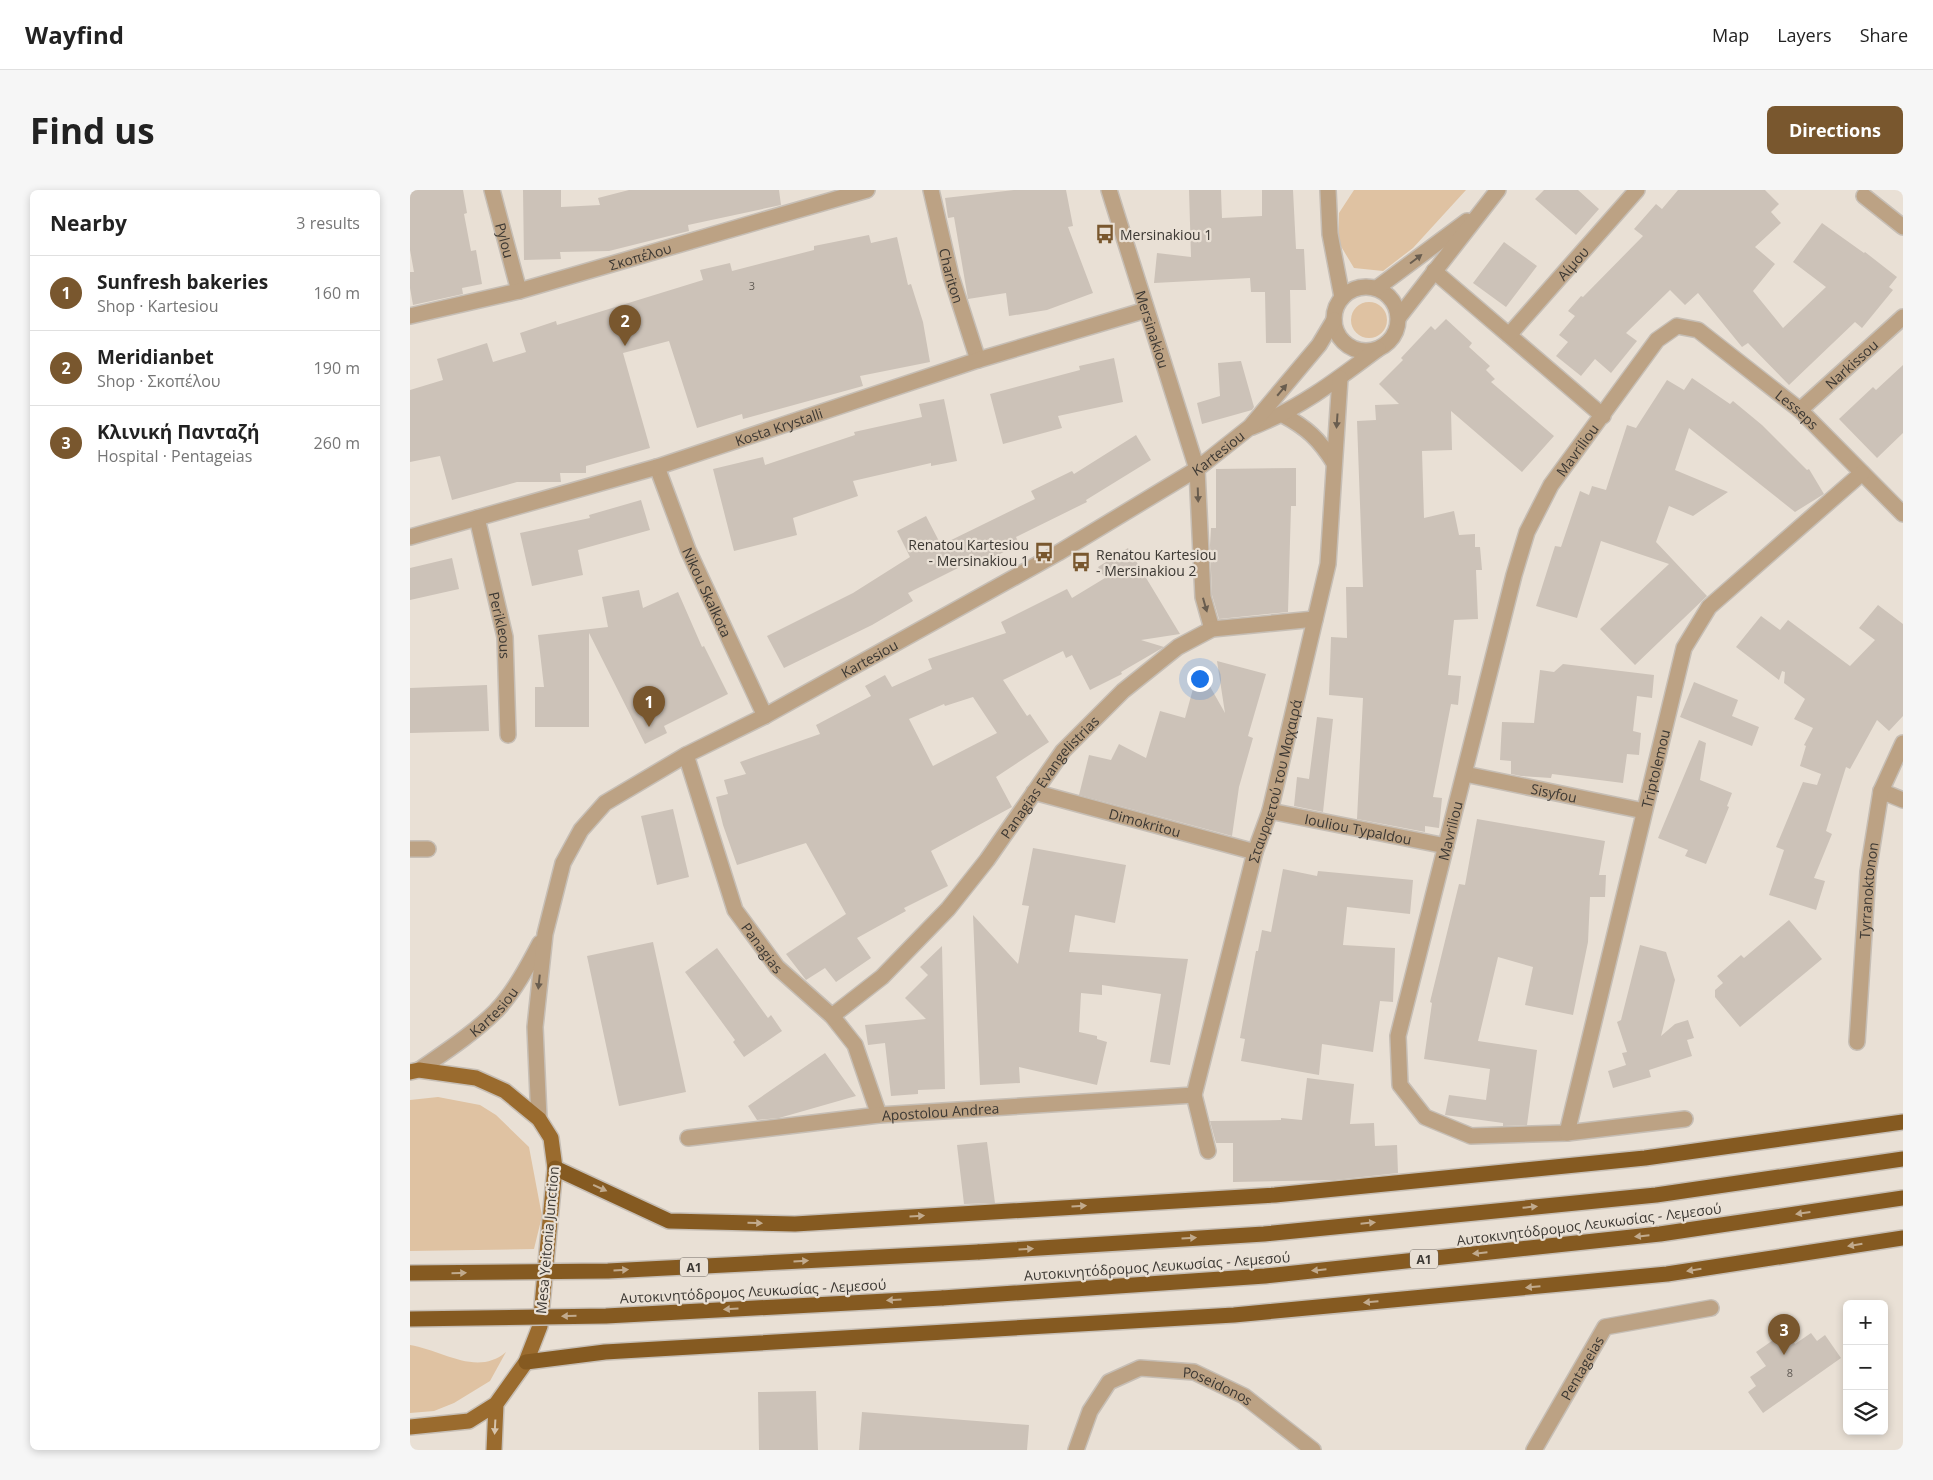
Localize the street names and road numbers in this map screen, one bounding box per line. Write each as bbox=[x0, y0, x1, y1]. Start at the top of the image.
street label: Pylou bbox=[492, 220, 519, 260]
street label: Σκοπέλου bbox=[607, 238, 674, 274]
street label: Αίμου bbox=[1552, 242, 1593, 284]
street label: Chariton bbox=[935, 246, 969, 306]
street label: Mersinakiou bbox=[1132, 288, 1174, 371]
street label: Narkissou bbox=[1821, 335, 1882, 393]
street label: Lesseps bbox=[1772, 385, 1823, 434]
street label: Kosta Krystalli bbox=[732, 403, 825, 450]
street label: Mavriliou bbox=[1551, 420, 1602, 480]
street label: Kartesiou bbox=[1188, 426, 1248, 480]
street label: Nikou Skalkota bbox=[678, 544, 737, 640]
street label: Perikleous bbox=[485, 590, 515, 659]
street label: Kartesiou bbox=[837, 635, 901, 681]
street label: Σταυραετού του Μαχαιρά bbox=[1243, 697, 1306, 865]
street label: Panagias Evangelistrias bbox=[996, 711, 1103, 842]
street label: Triptolemou bbox=[1636, 727, 1674, 810]
street label: Sisyfou bbox=[1529, 778, 1579, 806]
street label: Mavriliou bbox=[1433, 799, 1466, 862]
street label: Dimokritou bbox=[1107, 803, 1183, 841]
street label: Iouliou Typaldou bbox=[1303, 809, 1414, 848]
street label: Tyrranoktonon bbox=[1854, 841, 1882, 940]
street label: Panagias bbox=[738, 918, 787, 977]
street label: Kartesiou bbox=[465, 983, 522, 1040]
street label: Apostolou Andrea bbox=[881, 1098, 1000, 1124]
street label: Mesa Yeitonia Junction bbox=[531, 1166, 563, 1314]
street label: Αυτοκινητόδρομος Λευκωσίας - Λεμεσού bbox=[1455, 1198, 1723, 1250]
street label: Αυτοκινητόδρομος Λευκωσίας - Λεμεσού bbox=[1023, 1247, 1291, 1285]
road number: A1 bbox=[1410, 1250, 1438, 1268]
road number: A1 bbox=[680, 1258, 708, 1276]
street label: Αυτοκινητόδρομος Λευκωσίας - Λεμεσού bbox=[619, 1275, 887, 1307]
street label: Pentageias bbox=[1555, 1332, 1608, 1403]
street label: Poseidonos bbox=[1182, 1362, 1257, 1409]

